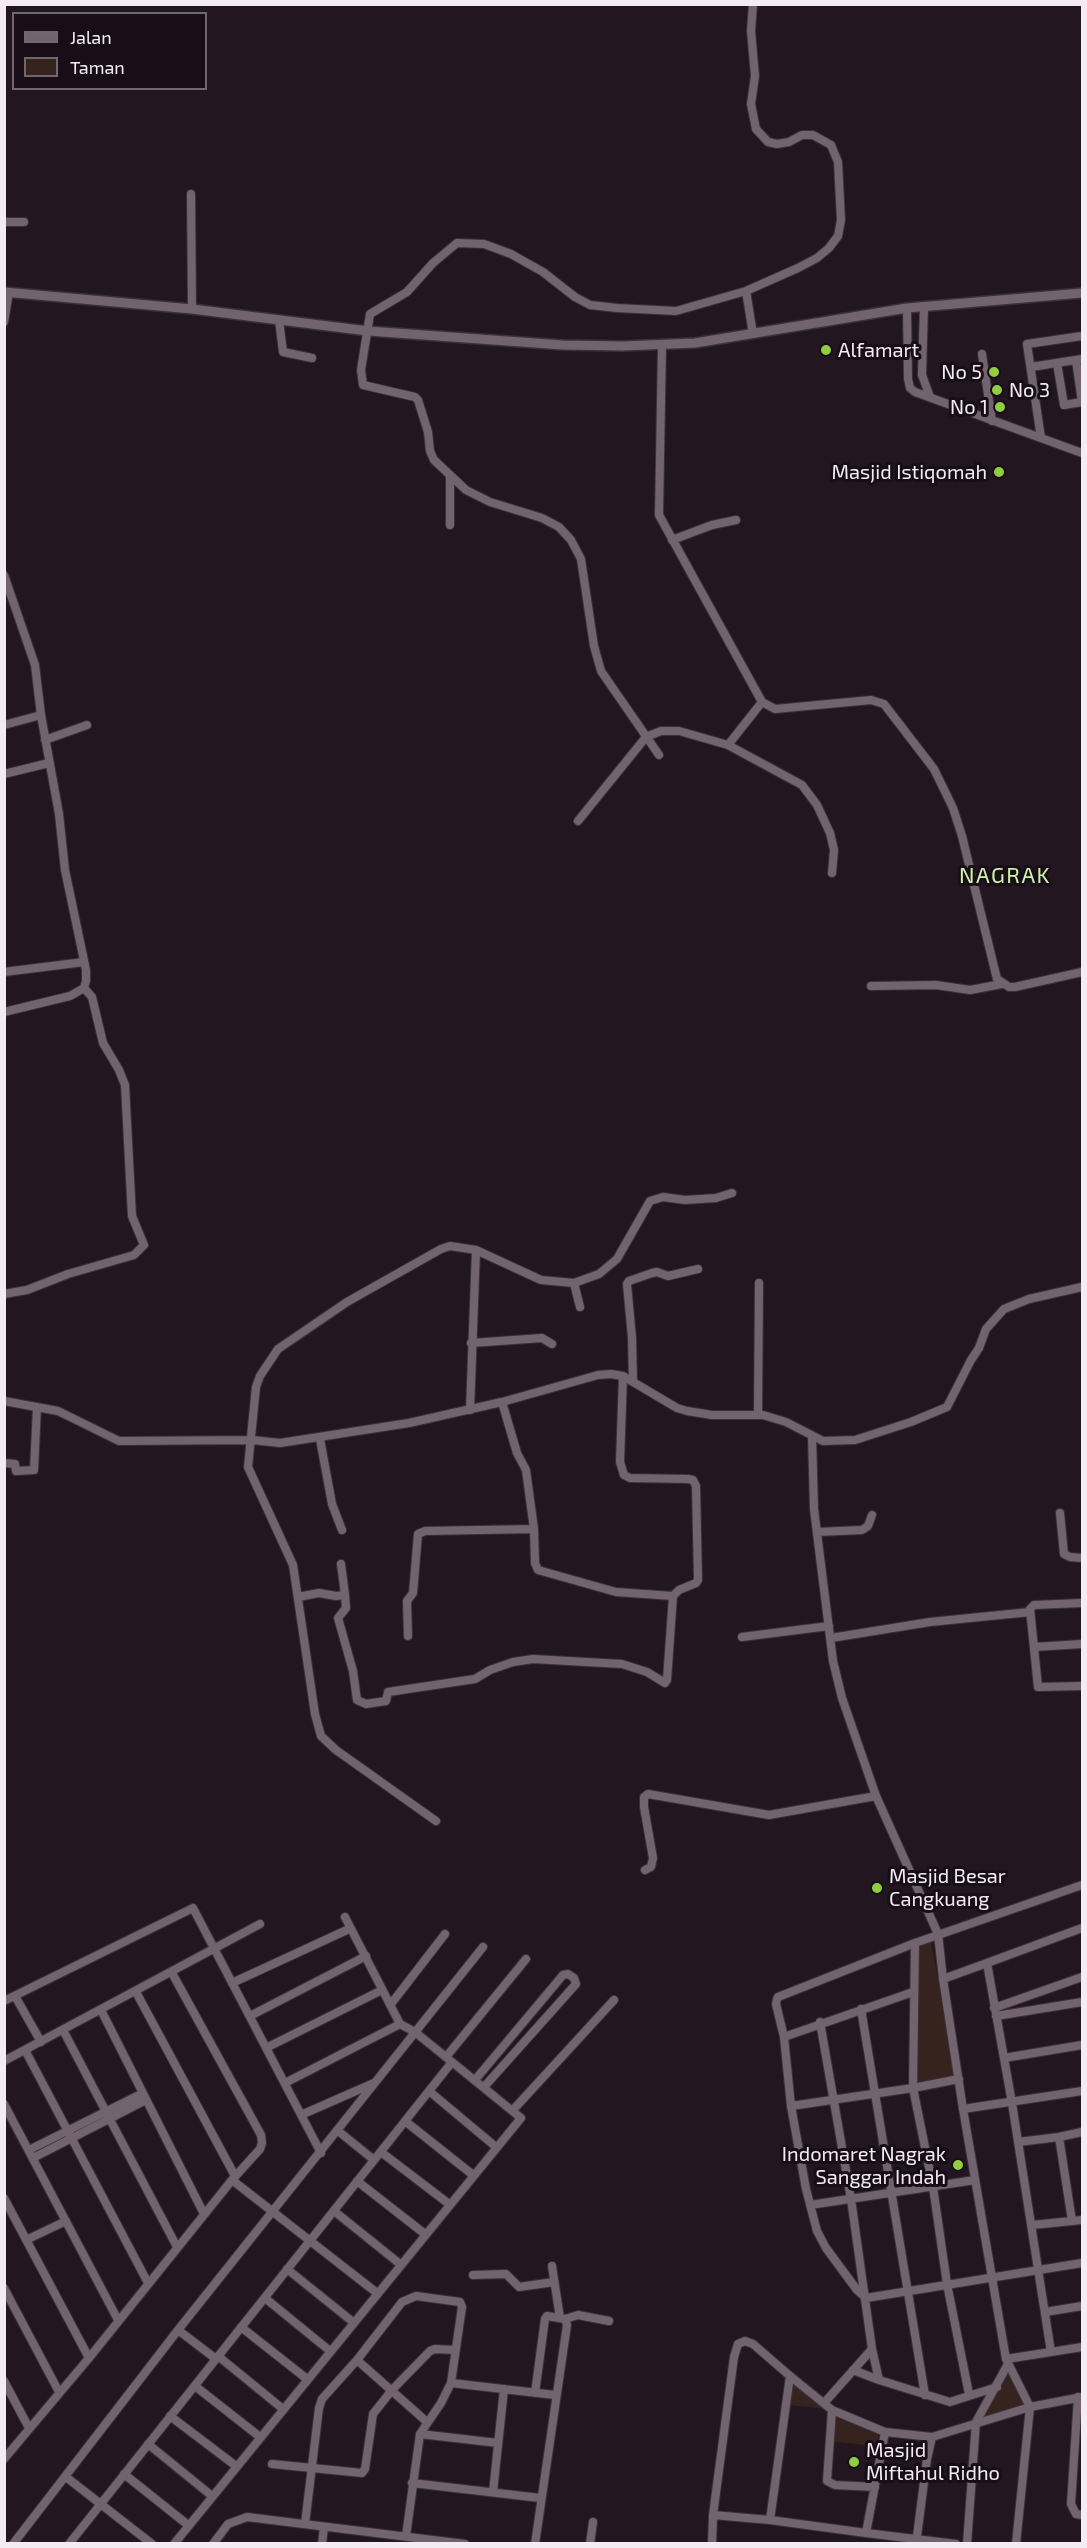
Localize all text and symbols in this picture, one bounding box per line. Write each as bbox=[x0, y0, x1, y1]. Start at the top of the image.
legend bbox=[12, 12, 207, 90]
text: Jalan bbox=[70, 26, 112, 48]
text: Taman bbox=[70, 56, 125, 78]
place label: Alfamart bbox=[838, 338, 919, 362]
marker: Alfamart bbox=[819, 343, 833, 357]
place label: No 5 bbox=[941, 360, 982, 384]
marker: No 5 bbox=[987, 365, 1001, 379]
place label: No 3 bbox=[1009, 378, 1050, 402]
marker: No 3 bbox=[990, 383, 1004, 397]
place label: No 1 bbox=[950, 395, 988, 419]
marker: No 1 bbox=[993, 400, 1007, 414]
place label: Masjid Istiqomah bbox=[832, 460, 987, 484]
marker: Masjid Istiqomah bbox=[992, 465, 1006, 479]
district label: NAGRAK bbox=[959, 863, 1051, 889]
place label: Masjid Besar Cangkuang bbox=[889, 1864, 1006, 1911]
marker: Masjid Besar Cangkuang bbox=[870, 1881, 884, 1895]
place label: Indomaret Nagrak Sanggar Indah bbox=[782, 2142, 946, 2189]
marker: Indomaret Nagrak Sanggar Indah bbox=[951, 2158, 965, 2172]
place label: Masjid Miftahul Ridho bbox=[866, 2438, 1000, 2485]
marker: Masjid Miftahul Ridho bbox=[847, 2455, 861, 2469]

